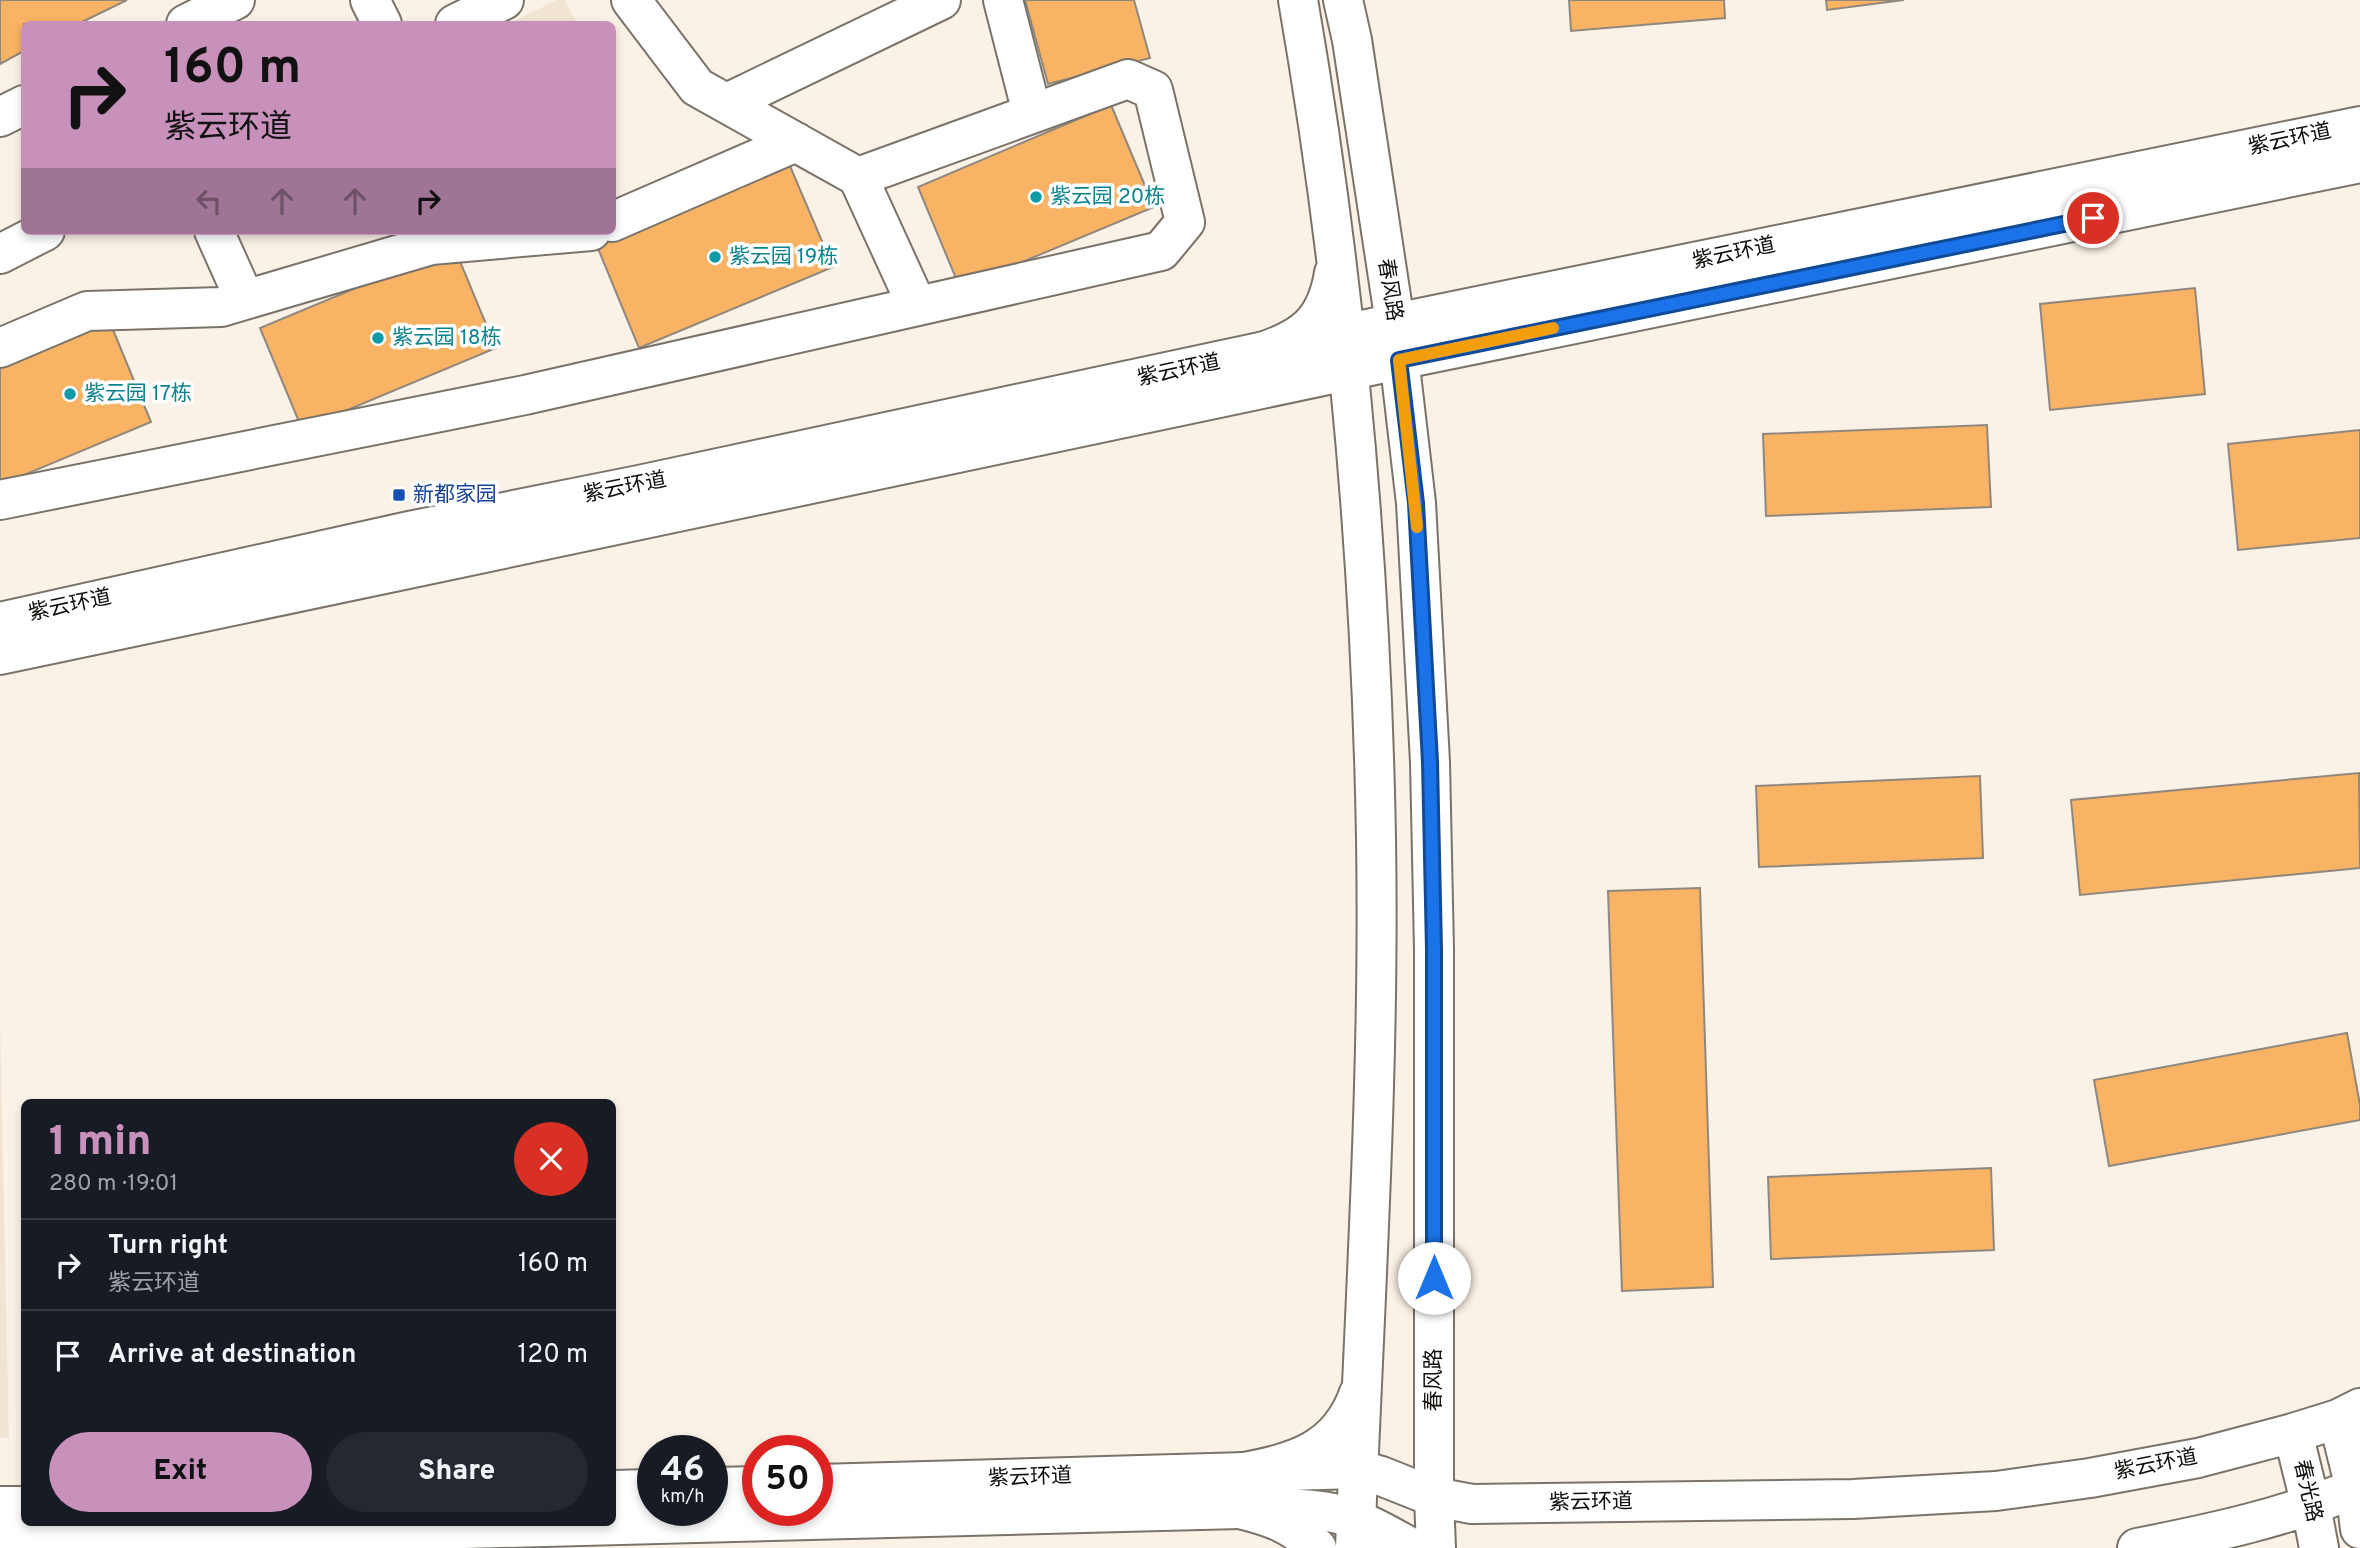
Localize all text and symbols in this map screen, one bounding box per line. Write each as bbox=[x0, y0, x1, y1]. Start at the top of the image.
text: 160 m bbox=[164, 39, 301, 101]
icon: right bbox=[49, 49, 140, 140]
text: 紫云环道 bbox=[164, 109, 292, 149]
street label: 紫云环道 bbox=[2246, 118, 2334, 162]
icon: left bbox=[190, 182, 228, 220]
icon: ahead bbox=[263, 182, 301, 220]
icon: ahead bbox=[336, 182, 374, 220]
icon: right bbox=[409, 182, 447, 220]
place label: 紫云园 20栋 bbox=[1050, 184, 1165, 211]
pin bbox=[2063, 188, 2123, 248]
marker: 紫云园 20栋 bbox=[1028, 189, 1044, 205]
icon: arrive bbox=[2074, 199, 2112, 237]
street label: 紫云环道 bbox=[1690, 232, 1778, 276]
place label: 紫云园 19栋 bbox=[729, 244, 838, 271]
marker: 紫云园 19栋 bbox=[707, 249, 723, 265]
street label: 春风路 bbox=[1371, 257, 1407, 323]
place label: 紫云园 18栋 bbox=[392, 325, 502, 352]
marker: 紫云园 18栋 bbox=[370, 330, 386, 346]
street label: 紫云环道 bbox=[1135, 349, 1223, 393]
place label: 紫云园 17栋 bbox=[84, 381, 192, 408]
marker: 紫云园 17栋 bbox=[62, 386, 78, 402]
street label: 紫云环道 bbox=[581, 467, 669, 509]
place label: 新都家园 bbox=[413, 482, 497, 509]
marker: 新都家园 bbox=[391, 487, 407, 503]
street label: 紫云环道 bbox=[26, 584, 114, 628]
text: 1 min bbox=[49, 1117, 152, 1170]
button: close bbox=[514, 1122, 588, 1196]
text: 280 m · 19:01 bbox=[49, 1170, 178, 1199]
text: Turn right bbox=[108, 1230, 228, 1263]
position arrow bbox=[1397, 1241, 1471, 1315]
icon: right bbox=[49, 1246, 87, 1284]
text: 160 m bbox=[518, 1248, 588, 1281]
text: 紫云环道 bbox=[108, 1270, 200, 1299]
icon: arrive bbox=[49, 1337, 87, 1375]
text: Arrive at destination bbox=[108, 1339, 356, 1372]
text: 120 m bbox=[518, 1339, 588, 1372]
street label: 春风路 bbox=[1421, 1349, 1448, 1412]
button: Exit bbox=[49, 1432, 312, 1512]
button: Share bbox=[326, 1432, 588, 1512]
speed limit sign: 50 bbox=[742, 1435, 833, 1526]
street label: 紫云环道 bbox=[2112, 1444, 2200, 1486]
text: 46 bbox=[661, 1449, 705, 1493]
street label: 春光路 bbox=[2287, 1457, 2327, 1525]
street label: 紫云环道 bbox=[988, 1463, 1072, 1493]
text: km/h bbox=[661, 1486, 704, 1509]
street label: 紫云环道 bbox=[1549, 1489, 1633, 1517]

